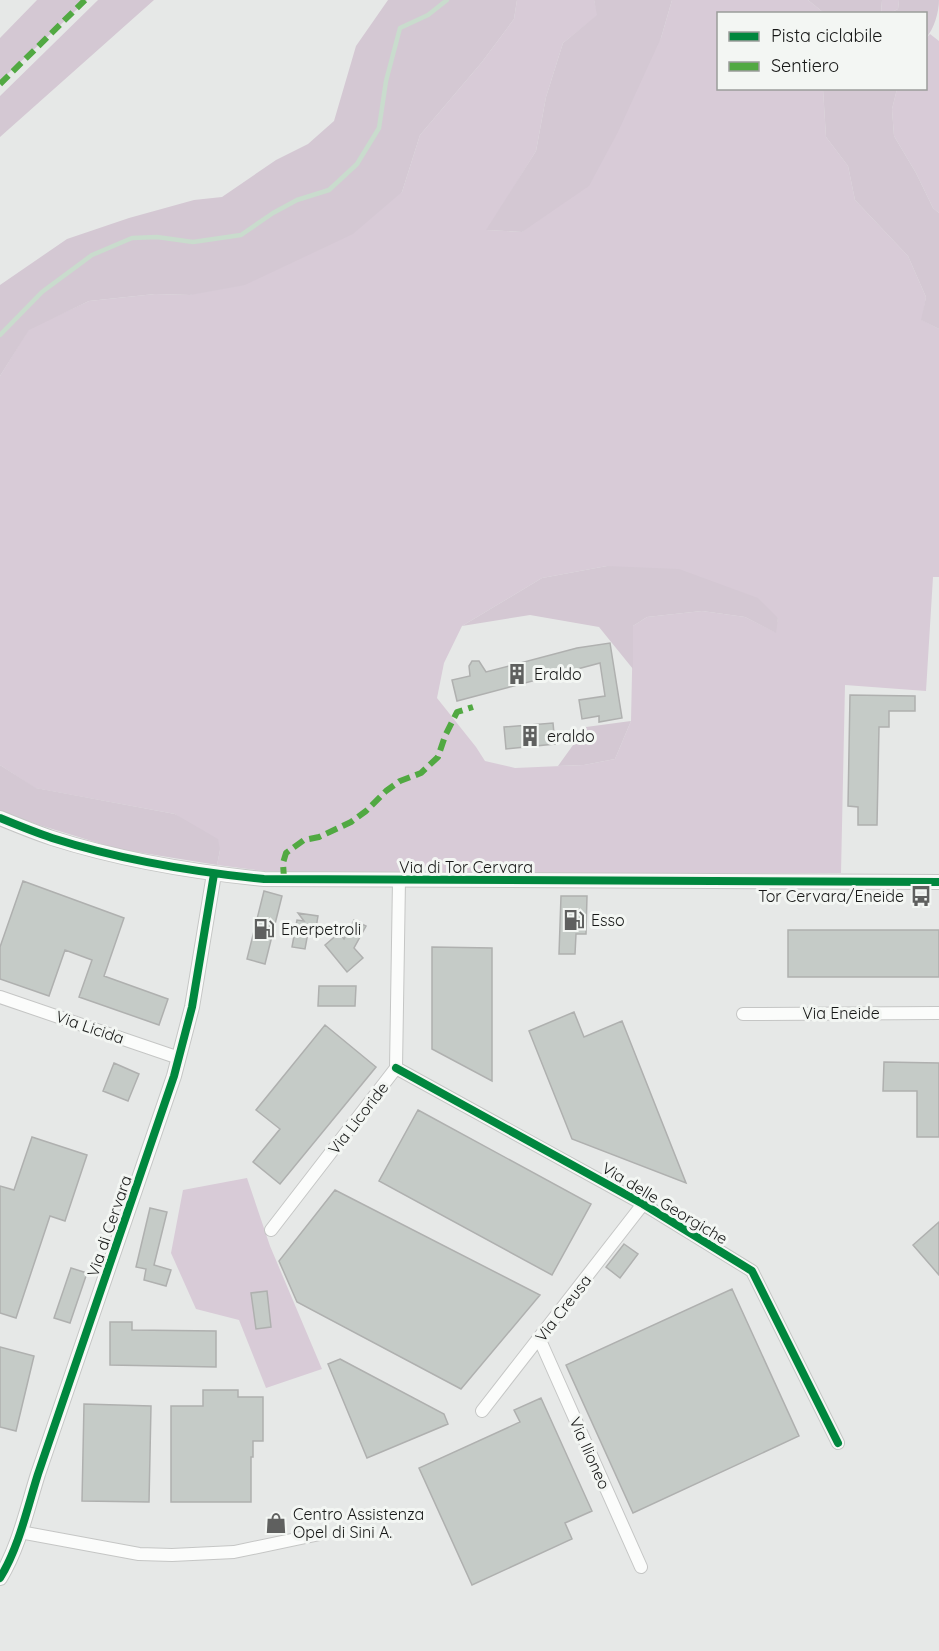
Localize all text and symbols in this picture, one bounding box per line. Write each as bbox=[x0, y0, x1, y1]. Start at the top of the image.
legend bbox=[717, 12, 927, 90]
text: Pista ciclabile bbox=[771, 24, 882, 47]
text: Sentiero bbox=[771, 54, 839, 77]
building icon: Eraldo bbox=[505, 662, 529, 686]
place label: Eraldo bbox=[534, 664, 582, 684]
building icon: eraldo bbox=[518, 724, 542, 748]
place label: eraldo bbox=[547, 726, 595, 746]
street label: Via di Tor Cervara bbox=[399, 857, 533, 877]
bus stop icon: Tor Cervara/Eneide bbox=[909, 884, 933, 908]
place label: Tor Cervara/Eneide bbox=[758, 886, 904, 906]
fuel station icon: Esso bbox=[562, 908, 586, 932]
place label: Esso bbox=[591, 910, 625, 930]
fuel station icon: Enerpetroli bbox=[252, 917, 276, 941]
place label: Enerpetroli bbox=[281, 919, 361, 939]
street label: Via Eneide bbox=[802, 1003, 880, 1023]
street label: Via Licida bbox=[53, 1006, 127, 1048]
street label: Via Licoride bbox=[324, 1078, 392, 1158]
street label: Via delle Georgiche bbox=[599, 1158, 731, 1248]
street label: Via di Cervara bbox=[82, 1173, 136, 1279]
street label: Via Creusa bbox=[531, 1270, 595, 1346]
street label: Via Ilioneo bbox=[565, 1414, 615, 1492]
place label: Centro Assistenza Opel di Sini A. bbox=[293, 1504, 424, 1542]
shop icon: Centro Assistenza Opel di Sini A. bbox=[264, 1511, 288, 1535]

